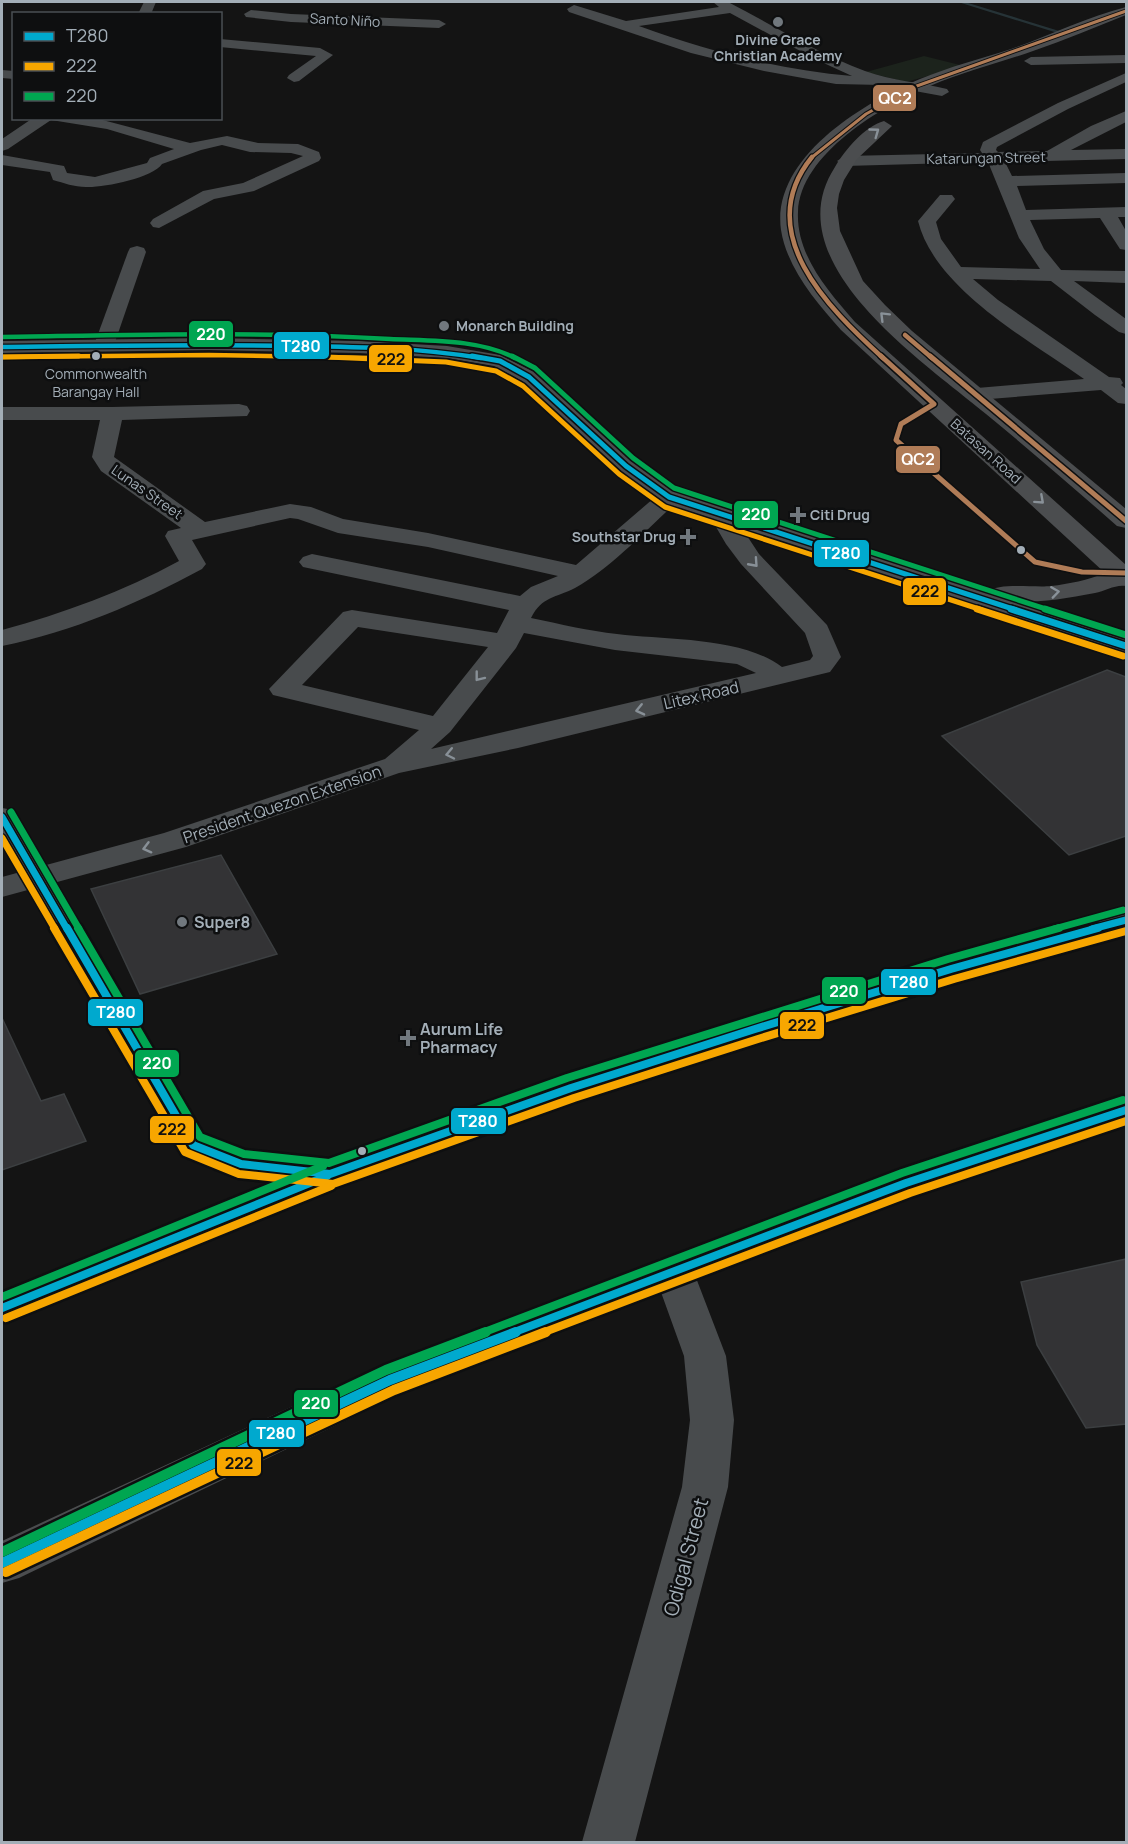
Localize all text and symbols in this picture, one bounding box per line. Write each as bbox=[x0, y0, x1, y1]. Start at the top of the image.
street label: Santo Niño bbox=[309, 8, 381, 31]
legend bbox=[12, 12, 222, 120]
marker: Divine Grace Christian Academy bbox=[771, 15, 785, 29]
text: T280 bbox=[66, 23, 108, 47]
place label: Divine Grace Christian Academy bbox=[714, 30, 842, 65]
text: 222 bbox=[66, 53, 97, 77]
text: 220 bbox=[66, 83, 98, 107]
line badge: QC2 bbox=[872, 84, 917, 112]
text: QC2 bbox=[878, 87, 912, 109]
one-way arrow bbox=[868, 129, 879, 140]
street label: Katarungan Street bbox=[926, 147, 1046, 168]
one-way arrow bbox=[881, 312, 892, 323]
place label: Monarch Building bbox=[456, 316, 574, 335]
marker: Monarch Building bbox=[437, 319, 451, 333]
line badge: 220 bbox=[188, 320, 234, 348]
text: 220 bbox=[196, 323, 226, 345]
line badge: T280 bbox=[273, 331, 330, 360]
text: T280 bbox=[281, 335, 321, 357]
line badge: 222 bbox=[368, 344, 413, 373]
text: 222 bbox=[377, 348, 405, 370]
marker: Commonwealth Barangay Hall bbox=[90, 350, 102, 362]
place label: Commonwealth Barangay Hall bbox=[45, 364, 147, 401]
street label: Batasan Road bbox=[947, 414, 1026, 488]
line badge: QC2 bbox=[895, 445, 941, 474]
text: QC2 bbox=[901, 448, 935, 470]
street label: Lunas Street bbox=[108, 460, 187, 523]
one-way arrow bbox=[1033, 493, 1043, 504]
line badge: 220 bbox=[733, 500, 779, 529]
text: 220 bbox=[741, 503, 771, 525]
place label: Citi Drug bbox=[810, 505, 870, 524]
marker: Citi Drug bbox=[791, 508, 805, 522]
place label: Southstar Drug bbox=[572, 527, 676, 546]
marker: Southstar Drug bbox=[681, 530, 695, 544]
line badge: T280 bbox=[813, 539, 870, 568]
text: T280 bbox=[821, 542, 861, 564]
unlabelled marker bbox=[1015, 544, 1027, 556]
one-way arrow bbox=[747, 556, 758, 567]
line badge: 222 bbox=[902, 577, 947, 606]
text: 222 bbox=[911, 580, 939, 602]
one-way arrow bbox=[1050, 587, 1059, 599]
one-way arrow bbox=[475, 670, 486, 681]
street label: Litex Road bbox=[661, 676, 741, 714]
one-way arrow bbox=[636, 702, 646, 715]
one-way arrow bbox=[446, 746, 456, 759]
street label: President Quezon Extension bbox=[180, 760, 384, 848]
one-way arrow bbox=[142, 840, 152, 853]
place label: Super8 bbox=[194, 911, 250, 933]
marker: Super8 bbox=[175, 915, 189, 929]
line badge: T280 bbox=[880, 968, 937, 996]
text: T280 bbox=[889, 971, 929, 993]
line badge: 220 bbox=[821, 976, 867, 1005]
text: 220 bbox=[829, 980, 859, 1002]
line badge: T280 bbox=[87, 998, 144, 1027]
text: T280 bbox=[96, 1001, 136, 1023]
line badge: 222 bbox=[779, 1011, 825, 1040]
text: 222 bbox=[788, 1014, 816, 1036]
place label: Aurum Life Pharmacy bbox=[420, 1018, 503, 1058]
marker: Aurum Life Pharmacy bbox=[401, 1031, 415, 1045]
line badge: 220 bbox=[134, 1049, 180, 1078]
text: 220 bbox=[142, 1052, 172, 1074]
line badge: T280 bbox=[450, 1107, 507, 1135]
text: T280 bbox=[458, 1110, 498, 1132]
line badge: 222 bbox=[149, 1115, 195, 1144]
text: 222 bbox=[158, 1118, 186, 1140]
unlabelled marker bbox=[356, 1145, 368, 1157]
line badge: 220 bbox=[293, 1389, 339, 1418]
text: 220 bbox=[301, 1392, 331, 1414]
line badge: T280 bbox=[248, 1419, 305, 1448]
text: T280 bbox=[256, 1422, 296, 1444]
line badge: 222 bbox=[216, 1448, 262, 1477]
text: 222 bbox=[225, 1452, 253, 1474]
street label: Odigal Street bbox=[657, 1495, 714, 1619]

